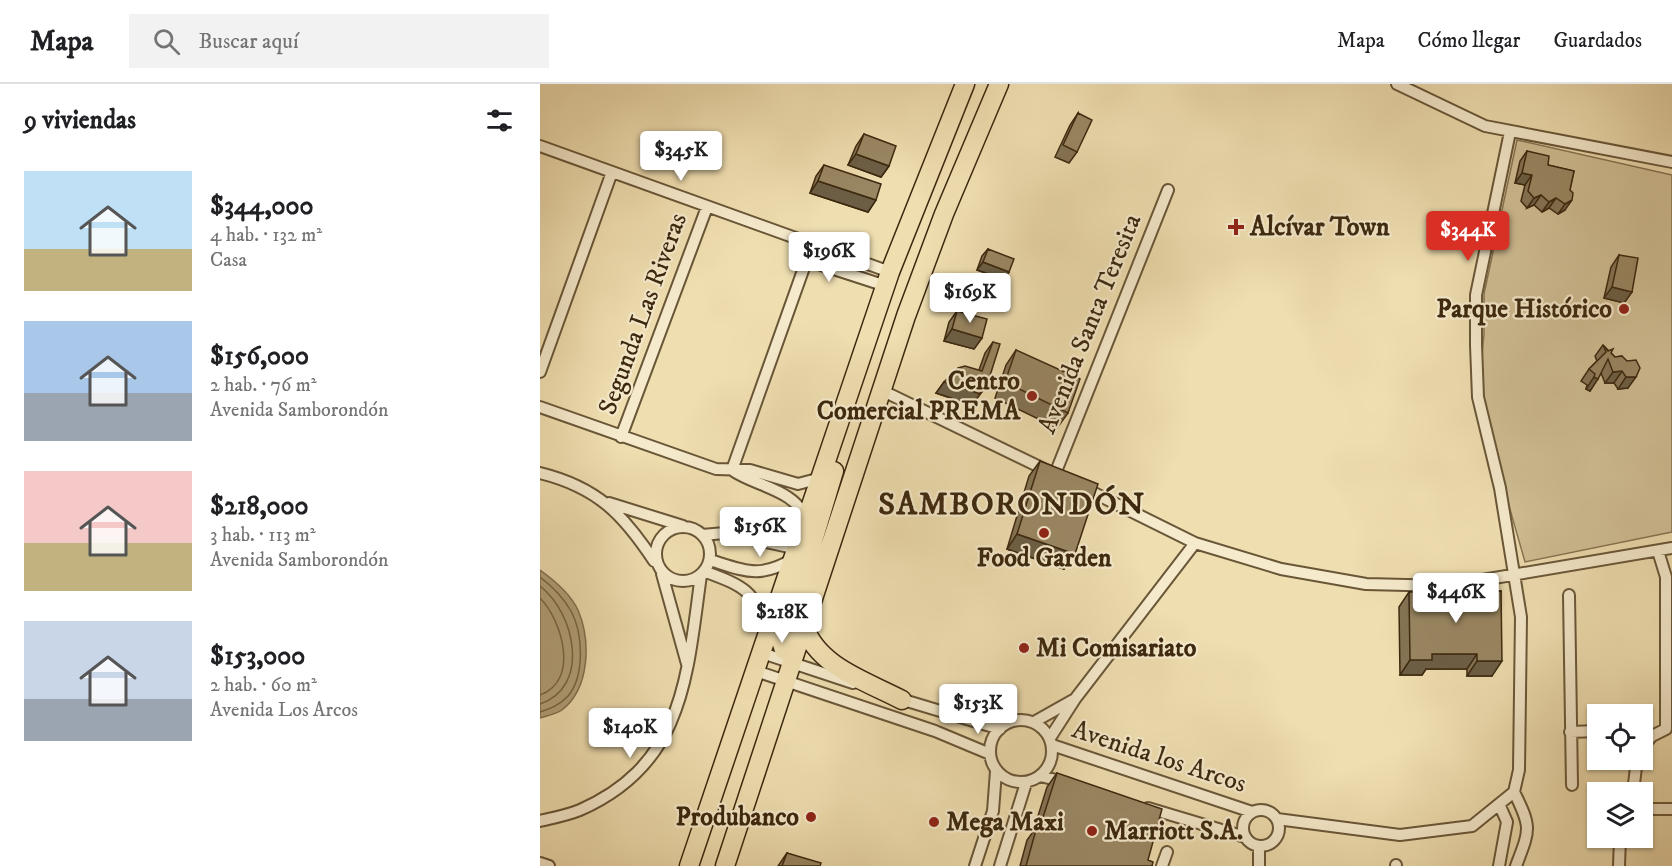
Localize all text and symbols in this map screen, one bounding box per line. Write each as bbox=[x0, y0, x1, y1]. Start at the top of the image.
search box bbox=[129, 14, 549, 68]
text: Mapa bbox=[30, 24, 93, 59]
icon: search bbox=[150, 25, 183, 58]
text: Buscar aquí bbox=[198, 28, 299, 55]
text: Mapa bbox=[1337, 28, 1385, 54]
text: Cómo llegar bbox=[1418, 28, 1520, 54]
text: Guardados bbox=[1553, 28, 1642, 54]
text: 9 viviendas bbox=[24, 104, 136, 137]
icon: filters bbox=[483, 104, 516, 137]
pin: $345K bbox=[639, 131, 723, 182]
text: $345K bbox=[654, 138, 708, 163]
text: $344,000 bbox=[210, 190, 313, 223]
icon: home bbox=[72, 195, 144, 267]
street label: Segunda Las Riveras bbox=[591, 209, 695, 419]
street label: Avenida Santa Teresita bbox=[1031, 209, 1149, 439]
place label: Alcívar Town bbox=[1249, 211, 1390, 244]
pin: $344K bbox=[1426, 211, 1510, 262]
marker: Alcívar Town bbox=[1227, 218, 1245, 236]
text: $344K bbox=[1440, 218, 1496, 243]
text: 4 hab. · 132 m² bbox=[210, 223, 322, 248]
pin: $196K bbox=[787, 232, 871, 283]
text: $196K bbox=[803, 239, 855, 264]
text: Casa bbox=[210, 248, 247, 273]
pin: $169K bbox=[928, 273, 1012, 324]
text: $169K bbox=[944, 280, 996, 305]
place label: Parque Histórico bbox=[1436, 293, 1612, 326]
marker: Parque Histórico bbox=[1617, 302, 1631, 316]
text: $156,000 bbox=[210, 340, 309, 373]
icon: home bbox=[72, 345, 144, 417]
place label: Centro Comercial PREMA bbox=[817, 365, 1021, 428]
text: 2 hab. · 76 m² bbox=[210, 373, 317, 398]
marker: Centro Comercial PREMA bbox=[1025, 389, 1039, 403]
text: Avenida Samborondón bbox=[210, 398, 388, 423]
district label: SAMBORONDÓN bbox=[878, 484, 1146, 525]
text: $218,000 bbox=[210, 490, 309, 523]
icon: home bbox=[72, 495, 144, 567]
pin: $156K bbox=[718, 507, 802, 558]
text: $156K bbox=[734, 514, 786, 539]
text: 3 hab. · 113 m² bbox=[210, 523, 316, 548]
marker: Food Garden bbox=[1037, 526, 1051, 540]
place label: Food Garden bbox=[976, 542, 1112, 575]
text: Avenida Samborondón bbox=[210, 548, 388, 573]
pin: $446K bbox=[1414, 573, 1498, 624]
text: $446K bbox=[1427, 580, 1485, 605]
pin: $218K bbox=[740, 593, 824, 644]
text: $218K bbox=[756, 600, 808, 625]
place label: Mi Comisariato bbox=[1036, 632, 1197, 665]
text: $153,000 bbox=[210, 640, 305, 673]
marker: Mi Comisariato bbox=[1017, 641, 1031, 655]
icon: home bbox=[72, 645, 144, 717]
text: 2 hab. · 60 m² bbox=[210, 673, 317, 698]
pin: $153K bbox=[936, 684, 1020, 735]
text: $153K bbox=[953, 691, 1003, 716]
text: Avenida Los Arcos bbox=[210, 698, 358, 723]
map controls bbox=[1587, 704, 1653, 848]
button: locate bbox=[1587, 704, 1653, 770]
pin: $140K bbox=[588, 708, 672, 759]
street label: Avenida los Arcos bbox=[1068, 713, 1250, 801]
text: $140K bbox=[603, 715, 657, 740]
button: layers bbox=[1587, 782, 1653, 848]
place label: Produbanco bbox=[676, 801, 799, 834]
place label: Mega Maxi bbox=[946, 806, 1064, 839]
marker: Produbanco bbox=[804, 810, 818, 824]
marker: Mega Maxi bbox=[927, 815, 941, 829]
place label: Marriott S.A. bbox=[1104, 815, 1243, 848]
marker: Marriott S.A. bbox=[1085, 824, 1099, 838]

